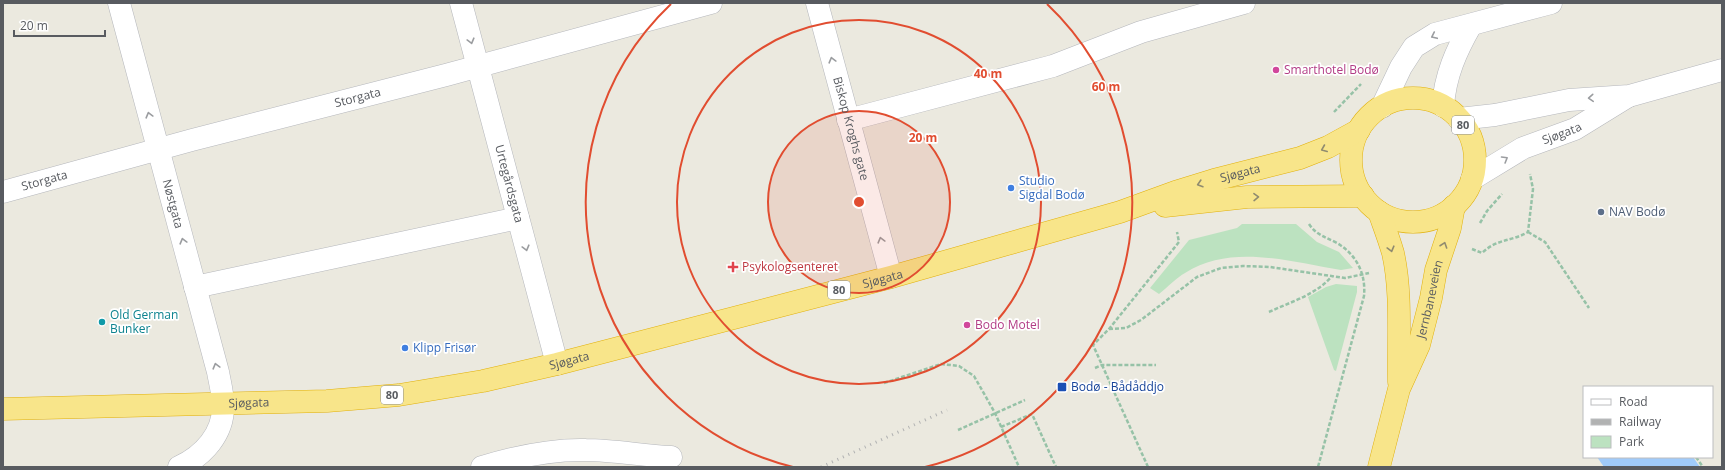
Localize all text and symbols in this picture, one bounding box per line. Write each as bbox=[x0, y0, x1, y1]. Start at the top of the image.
scale bar bbox=[14, 12, 105, 38]
text: 20 m bbox=[20, 17, 48, 34]
one-way arrow bbox=[1430, 31, 1438, 39]
one-way arrow bbox=[466, 37, 475, 44]
one-way arrow bbox=[828, 57, 837, 64]
place label: Smarthotel Bodø bbox=[1284, 61, 1379, 78]
text: 40 m bbox=[974, 65, 1002, 82]
marker: Smarthotel Bodø bbox=[1271, 65, 1281, 75]
street label: Biskop Kroghs gate bbox=[829, 75, 874, 182]
text: 60 m bbox=[1092, 78, 1120, 95]
street label: Storgata bbox=[333, 83, 382, 111]
one-way arrow bbox=[1588, 94, 1594, 103]
one-way arrow bbox=[145, 112, 154, 119]
road number: 80 bbox=[1452, 116, 1474, 134]
street label: Sjøgata bbox=[1539, 118, 1585, 148]
text: 20 m bbox=[909, 129, 937, 146]
street label: Urtegårdsgata bbox=[491, 143, 528, 224]
one-way arrow bbox=[1321, 144, 1328, 152]
one-way arrow bbox=[1501, 156, 1508, 164]
street label: Sjøgata bbox=[1218, 159, 1262, 186]
street label: Storgata bbox=[19, 166, 69, 195]
place label: Studio Sigdal Bodø bbox=[1019, 172, 1085, 203]
street label: Nøstgata bbox=[159, 177, 188, 230]
one-way arrow bbox=[1196, 179, 1203, 188]
marker: Studio Sigdal Bodø bbox=[1006, 183, 1016, 193]
one-way arrow bbox=[1253, 193, 1259, 201]
centre of rings bbox=[852, 195, 866, 209]
place label: NAV Bodø bbox=[1609, 203, 1665, 220]
marker: NAV Bodø bbox=[1596, 207, 1606, 217]
one-way arrow bbox=[877, 236, 886, 243]
one-way arrow bbox=[179, 237, 187, 244]
one-way arrow bbox=[1439, 242, 1448, 249]
one-way arrow bbox=[521, 244, 530, 251]
one-way arrow bbox=[1386, 245, 1395, 252]
street label: Jernbaneveien bbox=[1412, 257, 1447, 341]
place label: Psykologsenteret bbox=[742, 258, 838, 275]
marker: Psykologsenteret bbox=[727, 261, 739, 273]
street label: Sjøgata bbox=[861, 265, 905, 292]
road number: 80 bbox=[828, 281, 850, 299]
place label: Old German Bunker bbox=[110, 306, 178, 337]
place label: Bodo Motel bbox=[975, 316, 1040, 333]
marker: Old German Bunker bbox=[97, 317, 107, 327]
marker: Bodo Motel bbox=[962, 320, 972, 330]
place label: Klipp Frisør bbox=[413, 339, 476, 356]
marker: Klipp Frisør bbox=[400, 343, 410, 353]
street label: Sjøgata bbox=[547, 347, 591, 374]
one-way arrow bbox=[213, 363, 221, 369]
place label: Bodø - Bådåddjo bbox=[1071, 378, 1164, 395]
marker: Bodø - Bådåddjo bbox=[1056, 381, 1068, 393]
road number: 80 bbox=[381, 386, 403, 404]
legend bbox=[1583, 386, 1713, 458]
street label: Sjøgata bbox=[228, 393, 270, 411]
text: Road bbox=[1619, 393, 1648, 410]
text: Railway bbox=[1619, 413, 1662, 430]
text: Park bbox=[1619, 433, 1645, 450]

